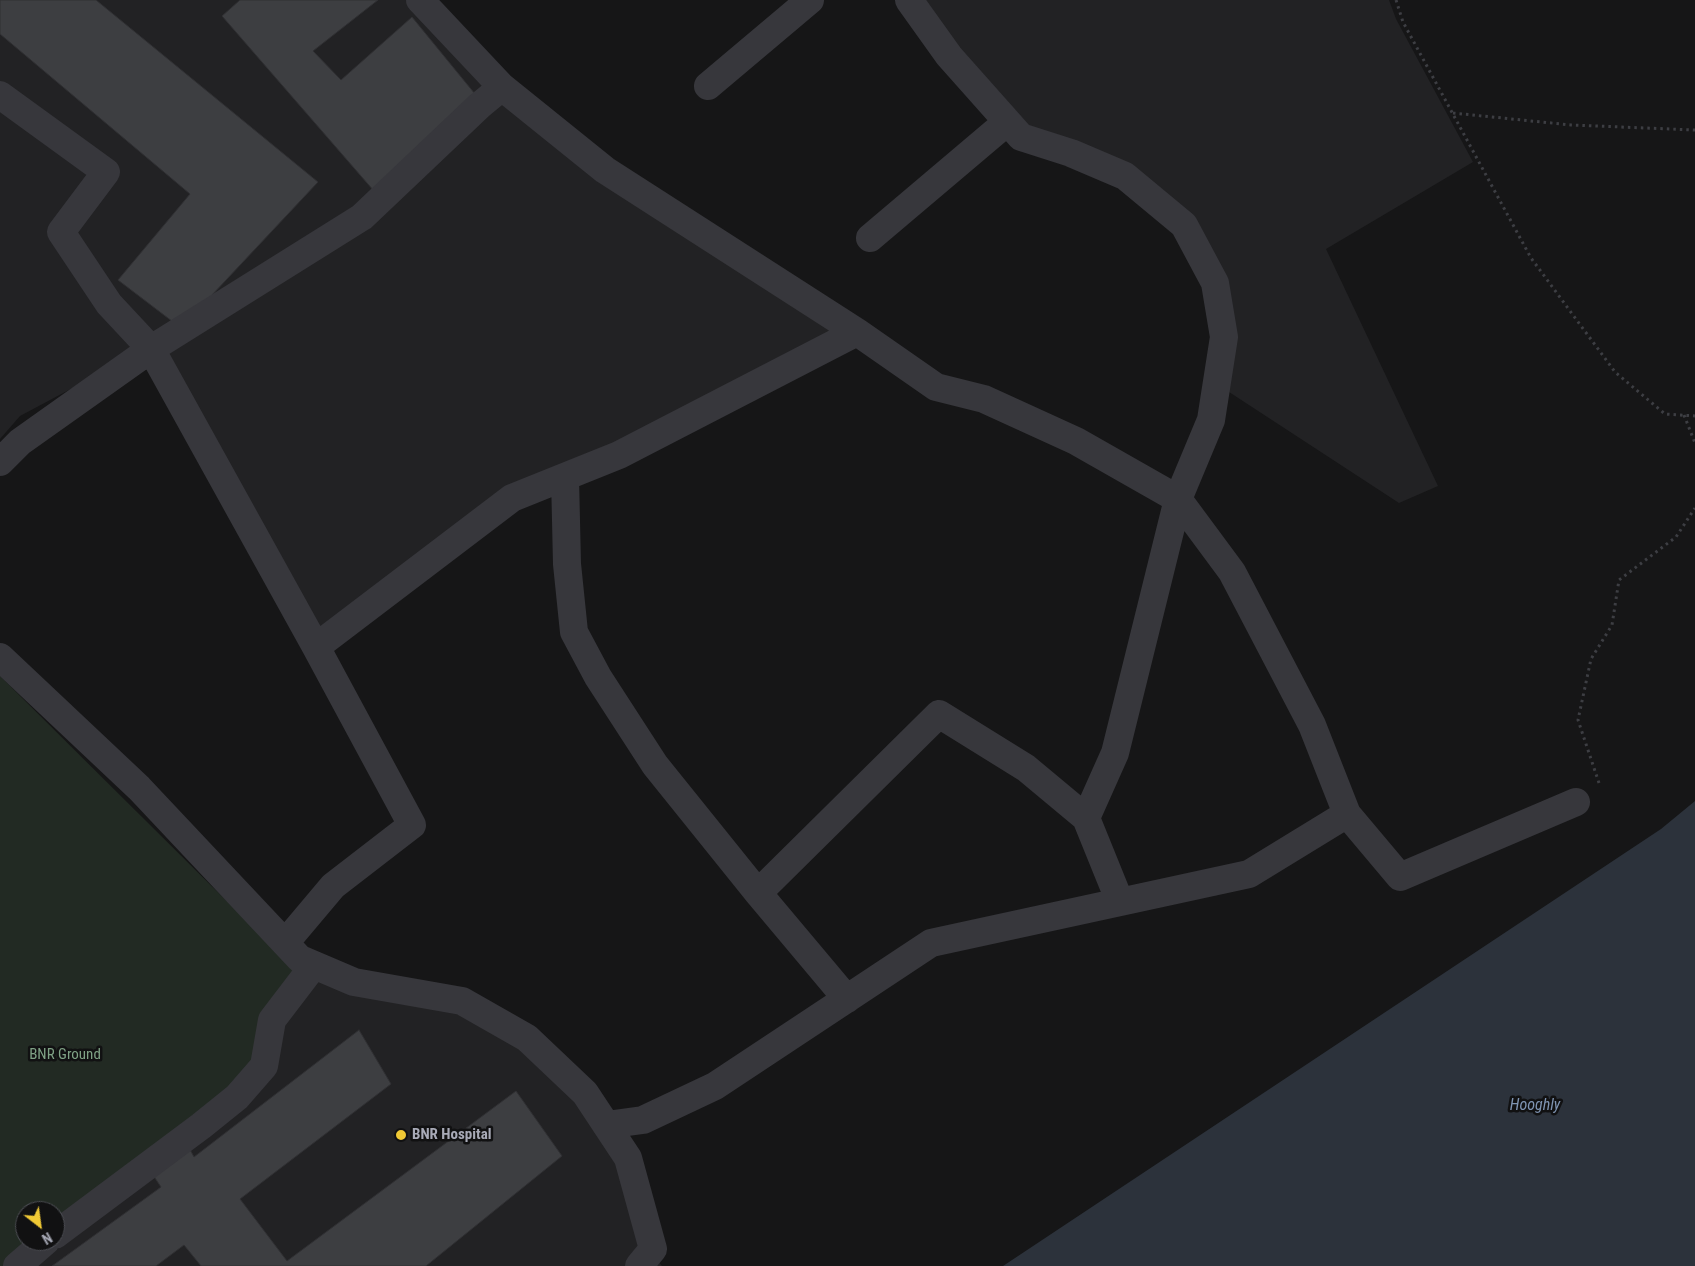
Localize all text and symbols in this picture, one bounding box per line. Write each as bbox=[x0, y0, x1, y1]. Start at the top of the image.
park label: BNR Ground bbox=[29, 1046, 101, 1064]
water label: Hooghly bbox=[1510, 1096, 1560, 1116]
place label: BNR Hospital bbox=[412, 1126, 491, 1144]
marker: BNR Hospital bbox=[394, 1128, 408, 1142]
north arrow bbox=[15, 1201, 65, 1251]
text: N bbox=[39, 1229, 55, 1247]

